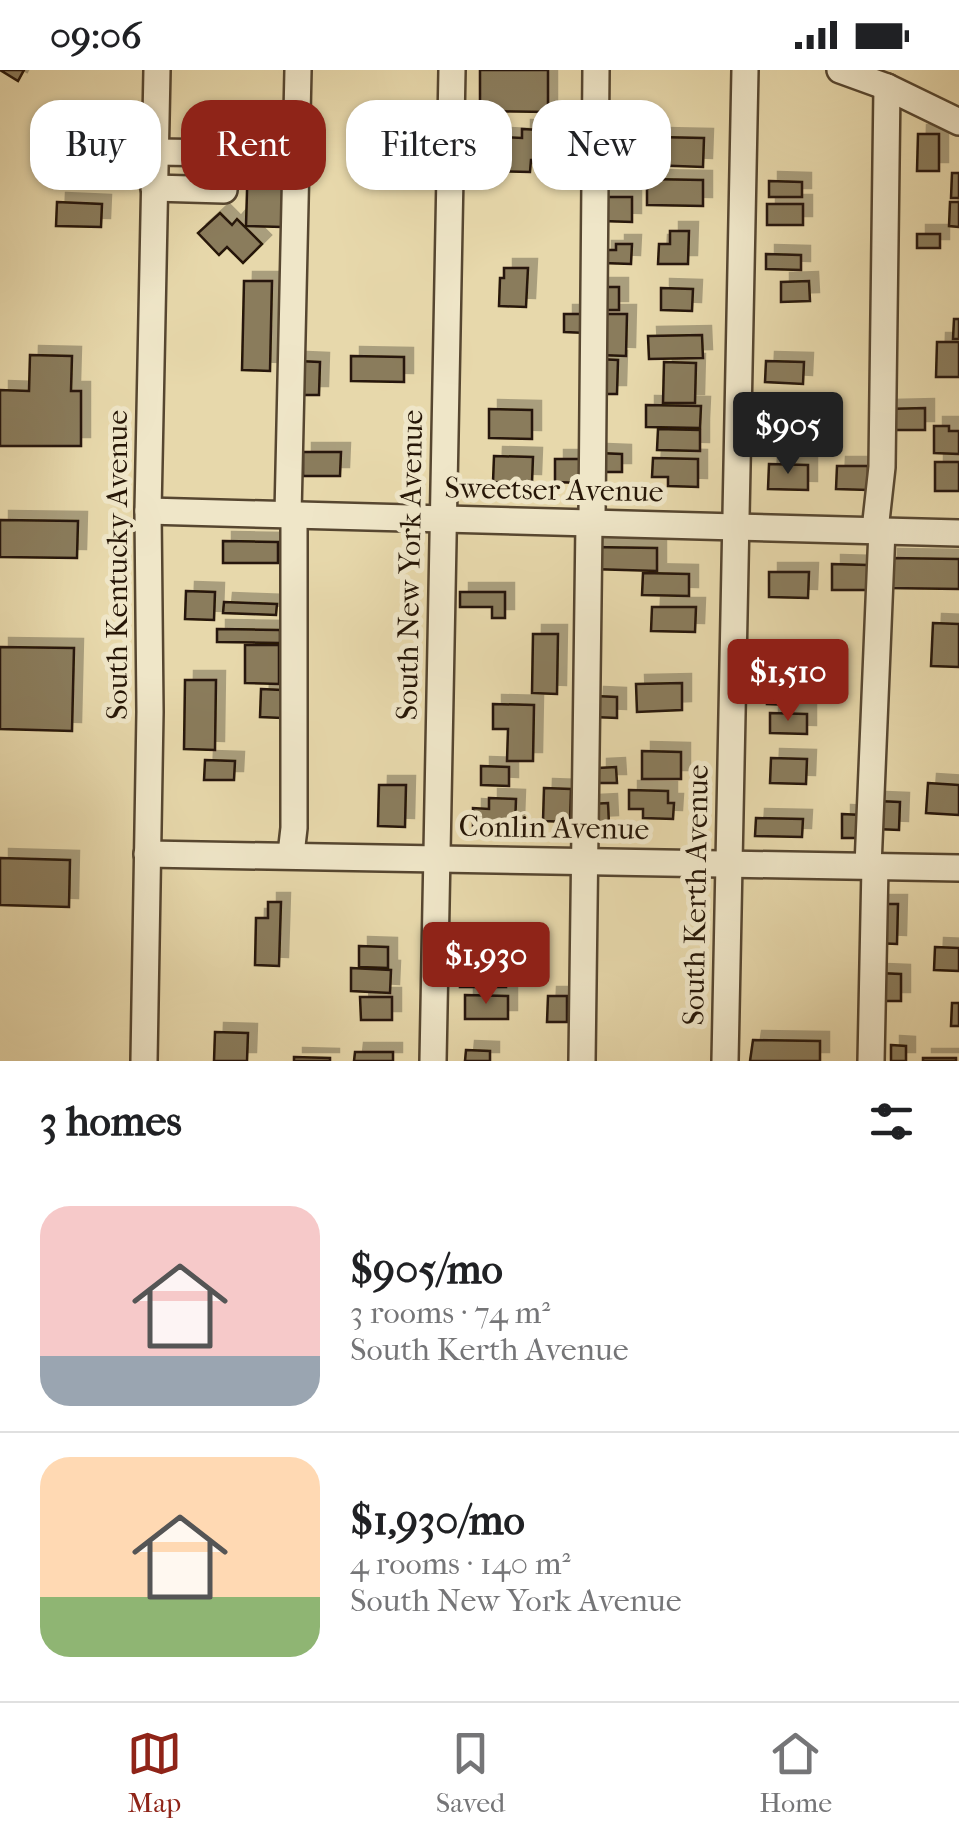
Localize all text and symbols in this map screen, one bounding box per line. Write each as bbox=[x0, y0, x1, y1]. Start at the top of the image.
text: 09:06 bbox=[50, 13, 142, 58]
chip: Buy bbox=[30, 100, 161, 190]
chip: Rent bbox=[181, 100, 326, 190]
chip: Filters bbox=[346, 100, 512, 190]
chip: New bbox=[532, 100, 671, 190]
pin: $905 bbox=[729, 392, 847, 477]
text: $905 bbox=[755, 406, 821, 443]
street label: South New York Avenue bbox=[390, 409, 430, 721]
street label: South Kentucky Avenue bbox=[100, 410, 135, 720]
street label: Sweetser Avenue bbox=[444, 471, 664, 509]
pin: $1,510 bbox=[707, 639, 869, 724]
text: $1,510 bbox=[749, 653, 827, 690]
street label: South Kerth Avenue bbox=[676, 764, 716, 1026]
street label: Conlin Avenue bbox=[458, 809, 650, 847]
pin: $1,930 bbox=[405, 922, 567, 1007]
text: $1,930 bbox=[445, 936, 527, 973]
icon: filters bbox=[864, 1094, 919, 1149]
text: 3 homes bbox=[40, 1097, 182, 1146]
text: $905/mo bbox=[350, 1245, 503, 1294]
icon: home bbox=[120, 1246, 240, 1366]
text: 3 rooms · 74 m² bbox=[350, 1294, 550, 1331]
text: South Kerth Avenue bbox=[350, 1331, 629, 1368]
text: $1,930/mo bbox=[350, 1496, 525, 1545]
icon: home bbox=[120, 1497, 240, 1617]
text: 4 rooms · 140 m² bbox=[350, 1545, 571, 1582]
text: South New York Avenue bbox=[350, 1582, 681, 1619]
tab: Map bbox=[127, 1726, 182, 1819]
tab: Saved bbox=[436, 1726, 505, 1819]
tab: Home bbox=[759, 1726, 832, 1819]

